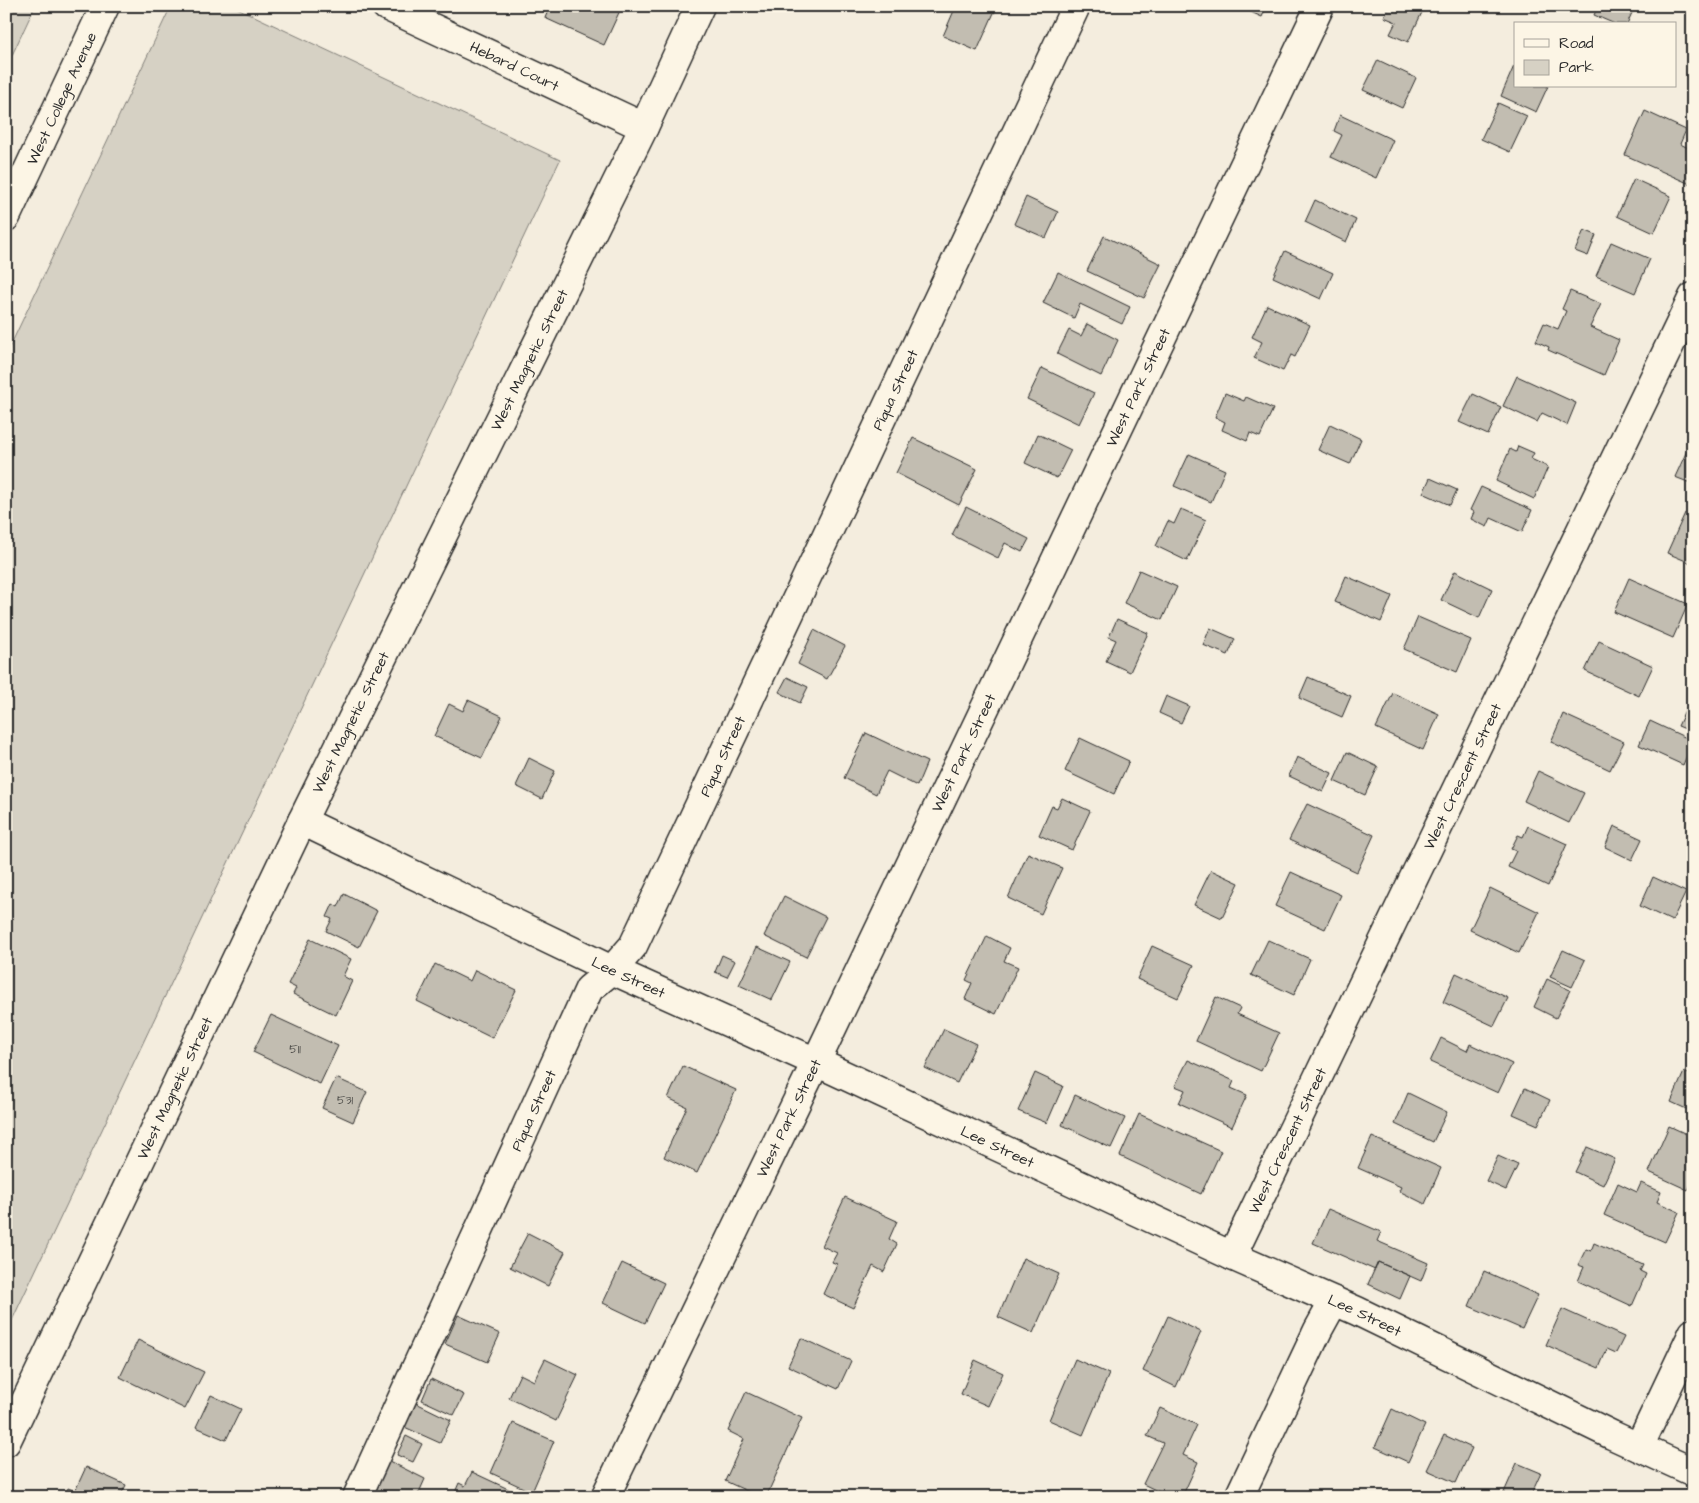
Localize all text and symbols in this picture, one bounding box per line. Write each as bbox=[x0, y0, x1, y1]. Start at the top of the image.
legend bbox=[1514, 22, 1676, 88]
street label: West College Avenue bbox=[22, 29, 102, 168]
text: Road bbox=[1559, 33, 1594, 54]
street label: Hebard Court bbox=[466, 37, 562, 97]
text: Park bbox=[1559, 57, 1594, 78]
street label: West Magnetic Street bbox=[486, 286, 573, 434]
street label: West Park Street bbox=[1101, 325, 1176, 450]
street label: Piqua Street bbox=[867, 346, 924, 434]
street label: West Magnetic Street bbox=[307, 648, 395, 797]
street label: West Park Street bbox=[927, 690, 1001, 816]
street label: West Crescent Street bbox=[1419, 700, 1507, 853]
street label: Piqua Street bbox=[695, 713, 751, 800]
street label: Lee Street bbox=[588, 952, 669, 1004]
street label: West Magnetic Street bbox=[132, 1014, 218, 1163]
house number: 511 bbox=[289, 1041, 301, 1058]
street label: West Park Street bbox=[752, 1056, 827, 1181]
street label: West Crescent Street bbox=[1244, 1064, 1332, 1217]
street label: Piqua Street bbox=[506, 1067, 562, 1155]
house number: 531 bbox=[337, 1092, 354, 1109]
street label: Lee Street bbox=[957, 1121, 1038, 1173]
street label: Lee Street bbox=[1324, 1289, 1405, 1342]

